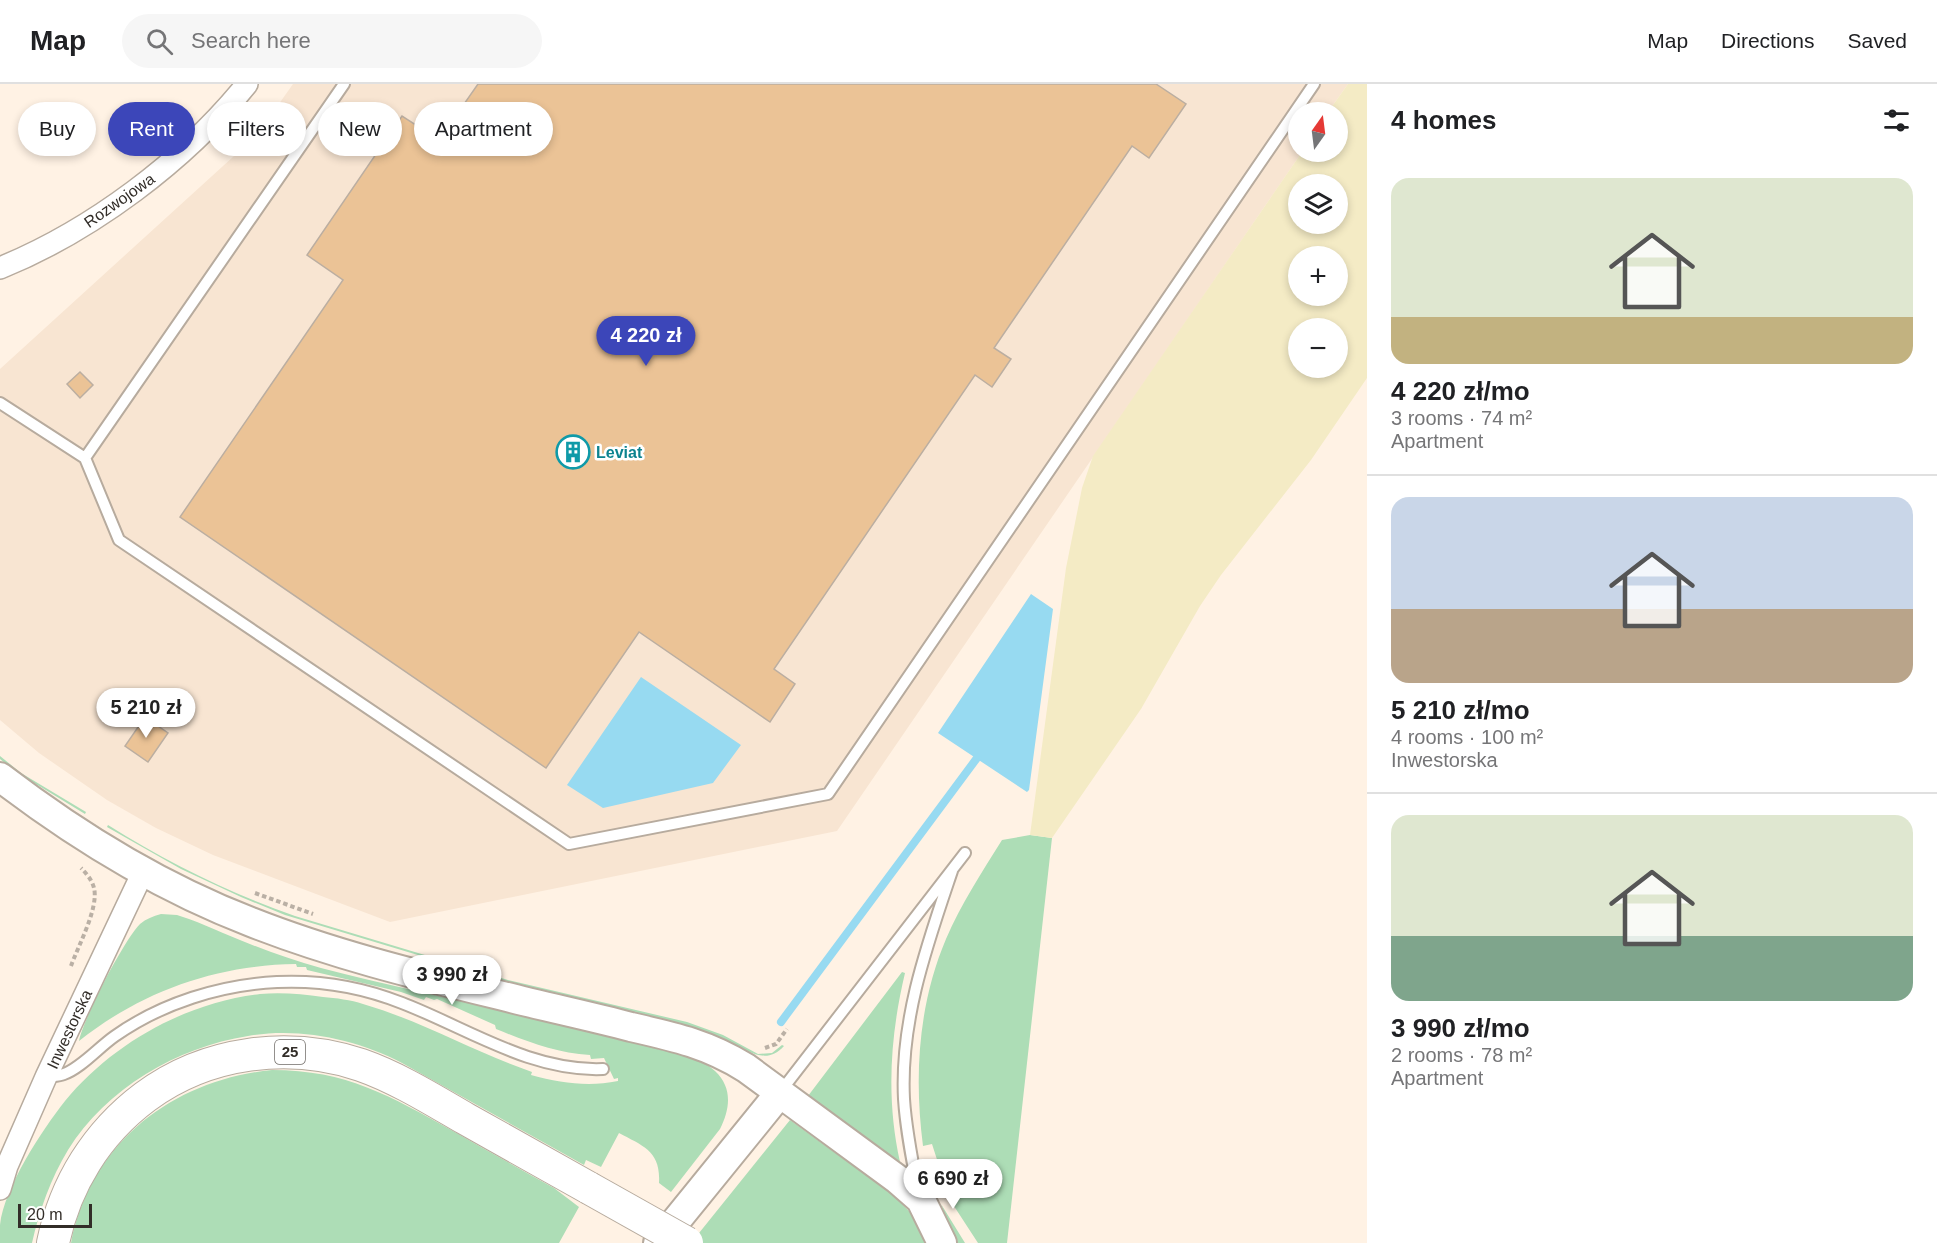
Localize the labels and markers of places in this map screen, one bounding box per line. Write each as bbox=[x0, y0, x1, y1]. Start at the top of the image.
pin: 4 220 zł bbox=[584, 316, 708, 367]
building icon: Leviat bbox=[555, 434, 591, 470]
place label: Leviat bbox=[596, 444, 643, 461]
pin: 5 210 zł bbox=[84, 688, 208, 739]
pin: 3 990 zł bbox=[390, 955, 514, 1006]
pin: 6 690 zł bbox=[891, 1159, 1015, 1210]

